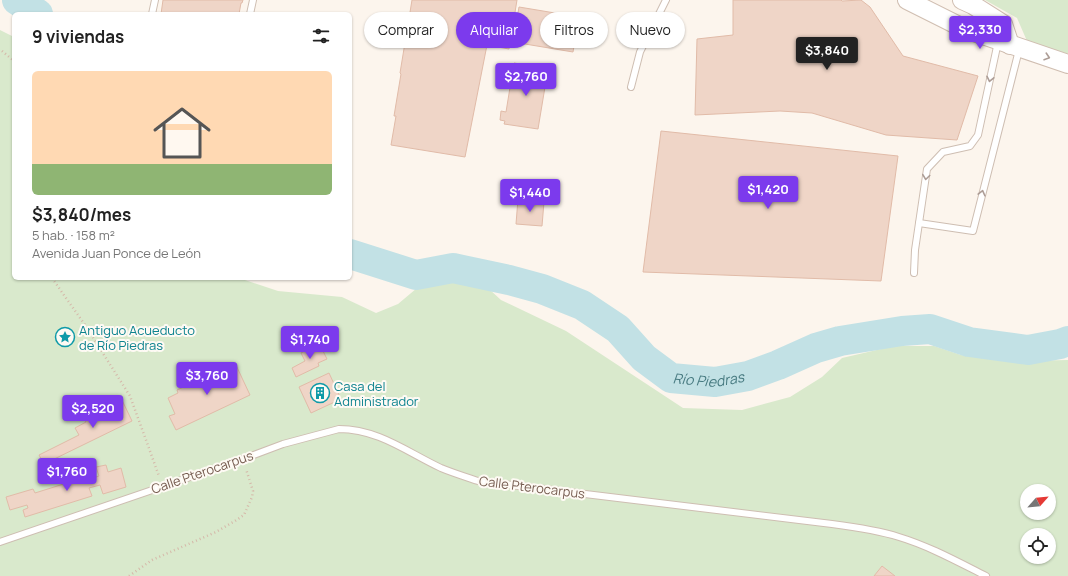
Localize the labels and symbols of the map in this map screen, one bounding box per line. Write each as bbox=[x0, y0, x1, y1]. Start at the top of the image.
pin: $2,330 bbox=[947, 16, 1013, 50]
pin: $3,840 bbox=[794, 37, 860, 71]
one-way arrow bbox=[1043, 52, 1050, 61]
pin: $2,760 bbox=[493, 63, 559, 97]
one-way arrow bbox=[986, 76, 994, 82]
one-way arrow bbox=[922, 174, 931, 180]
pin: $1,420 bbox=[735, 176, 801, 210]
pin: $1,440 bbox=[497, 179, 563, 213]
one-way arrow bbox=[977, 190, 986, 197]
place label: Antiguo Acueducto de Río Piedras bbox=[79, 321, 195, 354]
place icon: Antiguo Acueducto de Río Piedras bbox=[54, 326, 76, 348]
pin: $1,740 bbox=[277, 326, 343, 360]
pin: $3,760 bbox=[174, 362, 240, 396]
water label: Río Piedras bbox=[672, 367, 747, 391]
place label: Casa del Administrador bbox=[334, 377, 419, 410]
building icon: Casa del Administrador bbox=[309, 382, 331, 404]
pin: $2,520 bbox=[60, 395, 126, 429]
street label: Calle Pterocarpus bbox=[149, 446, 256, 498]
pin: $1,760 bbox=[34, 458, 100, 492]
street label: Calle Pterocarpus bbox=[478, 472, 586, 502]
north arrow bbox=[1020, 484, 1056, 520]

